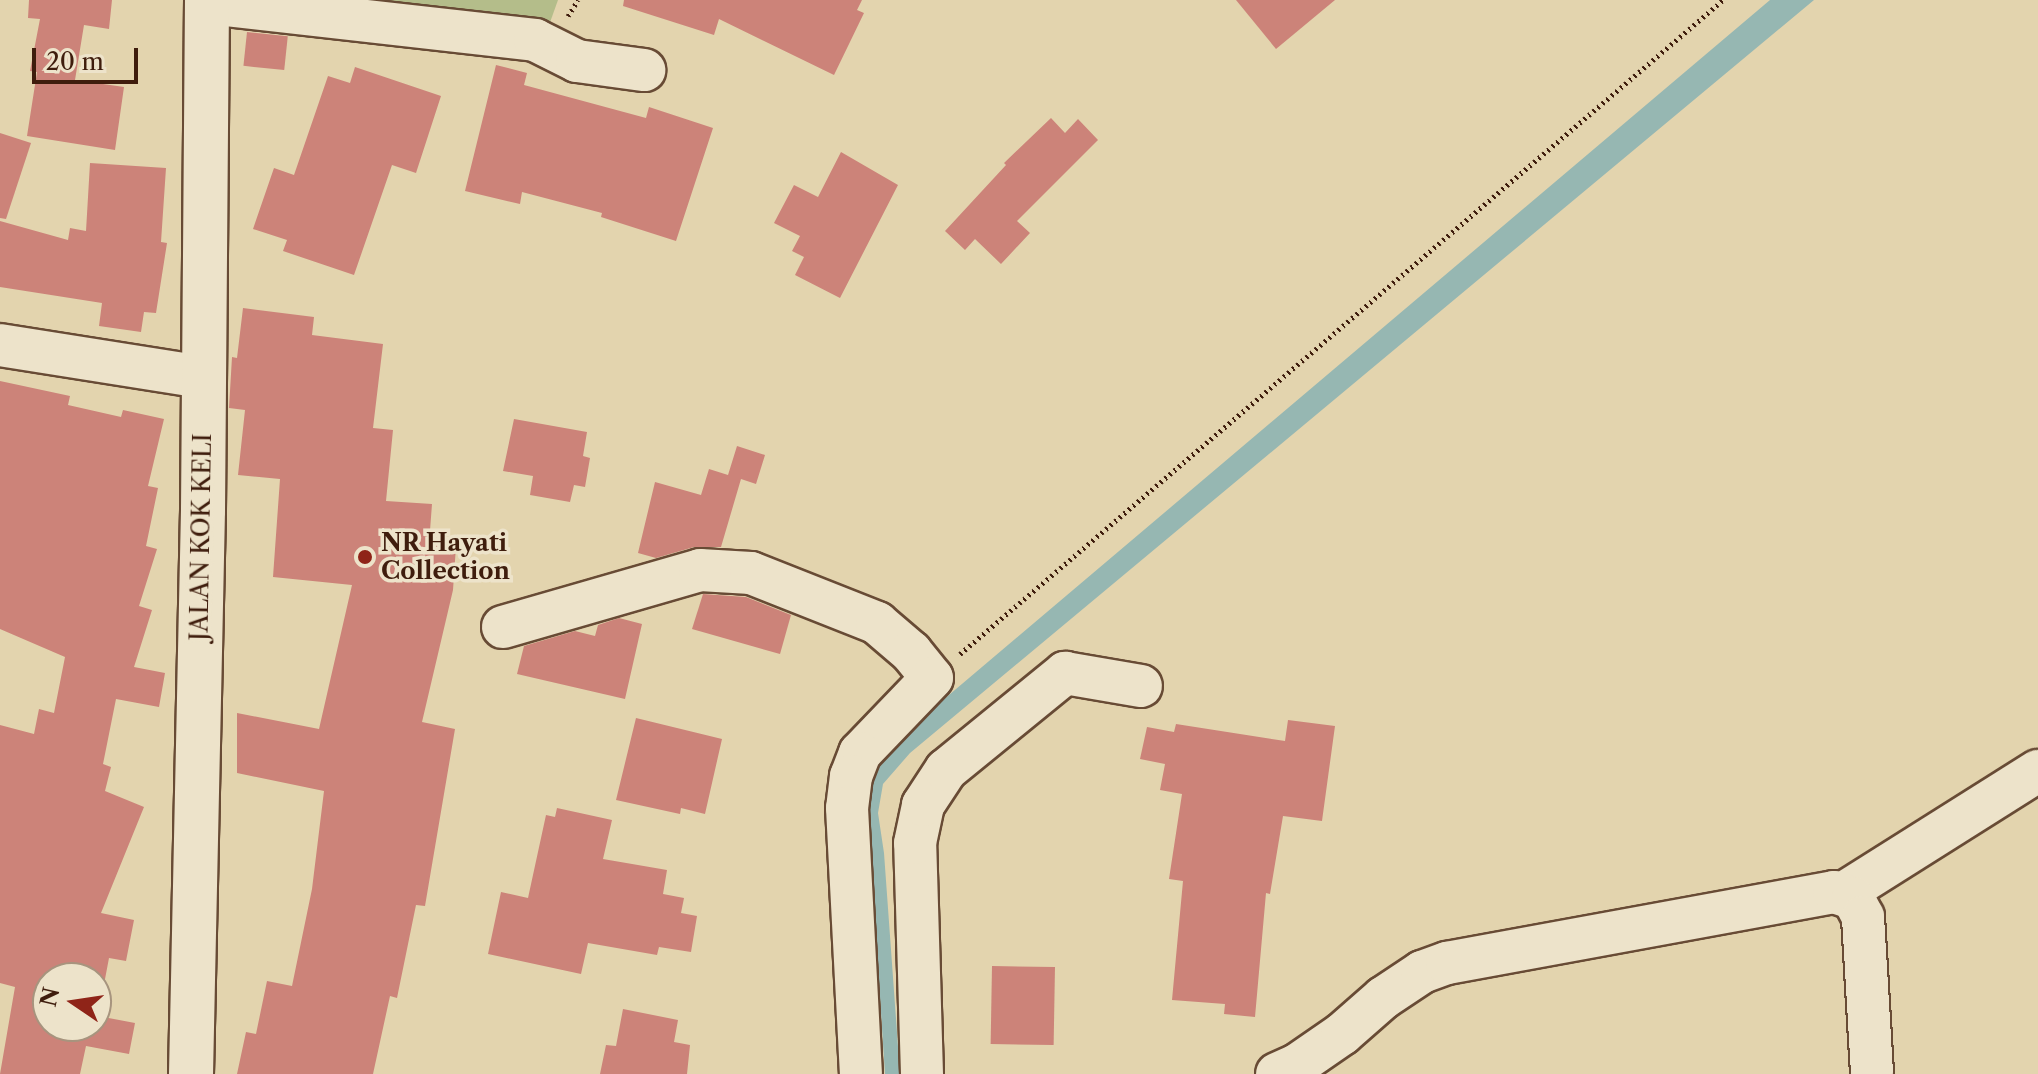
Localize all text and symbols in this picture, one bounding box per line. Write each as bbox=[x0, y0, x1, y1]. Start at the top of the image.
scale bar bbox=[36, 32, 142, 82]
text: 20 m bbox=[46, 47, 104, 76]
street label: JALAN KOK KELI bbox=[185, 433, 217, 641]
place label: NR Hayati Collection bbox=[381, 529, 510, 585]
marker: NR Hayati Collection bbox=[356, 548, 374, 566]
north arrow bbox=[32, 962, 112, 1042]
text: N bbox=[35, 985, 65, 1009]

